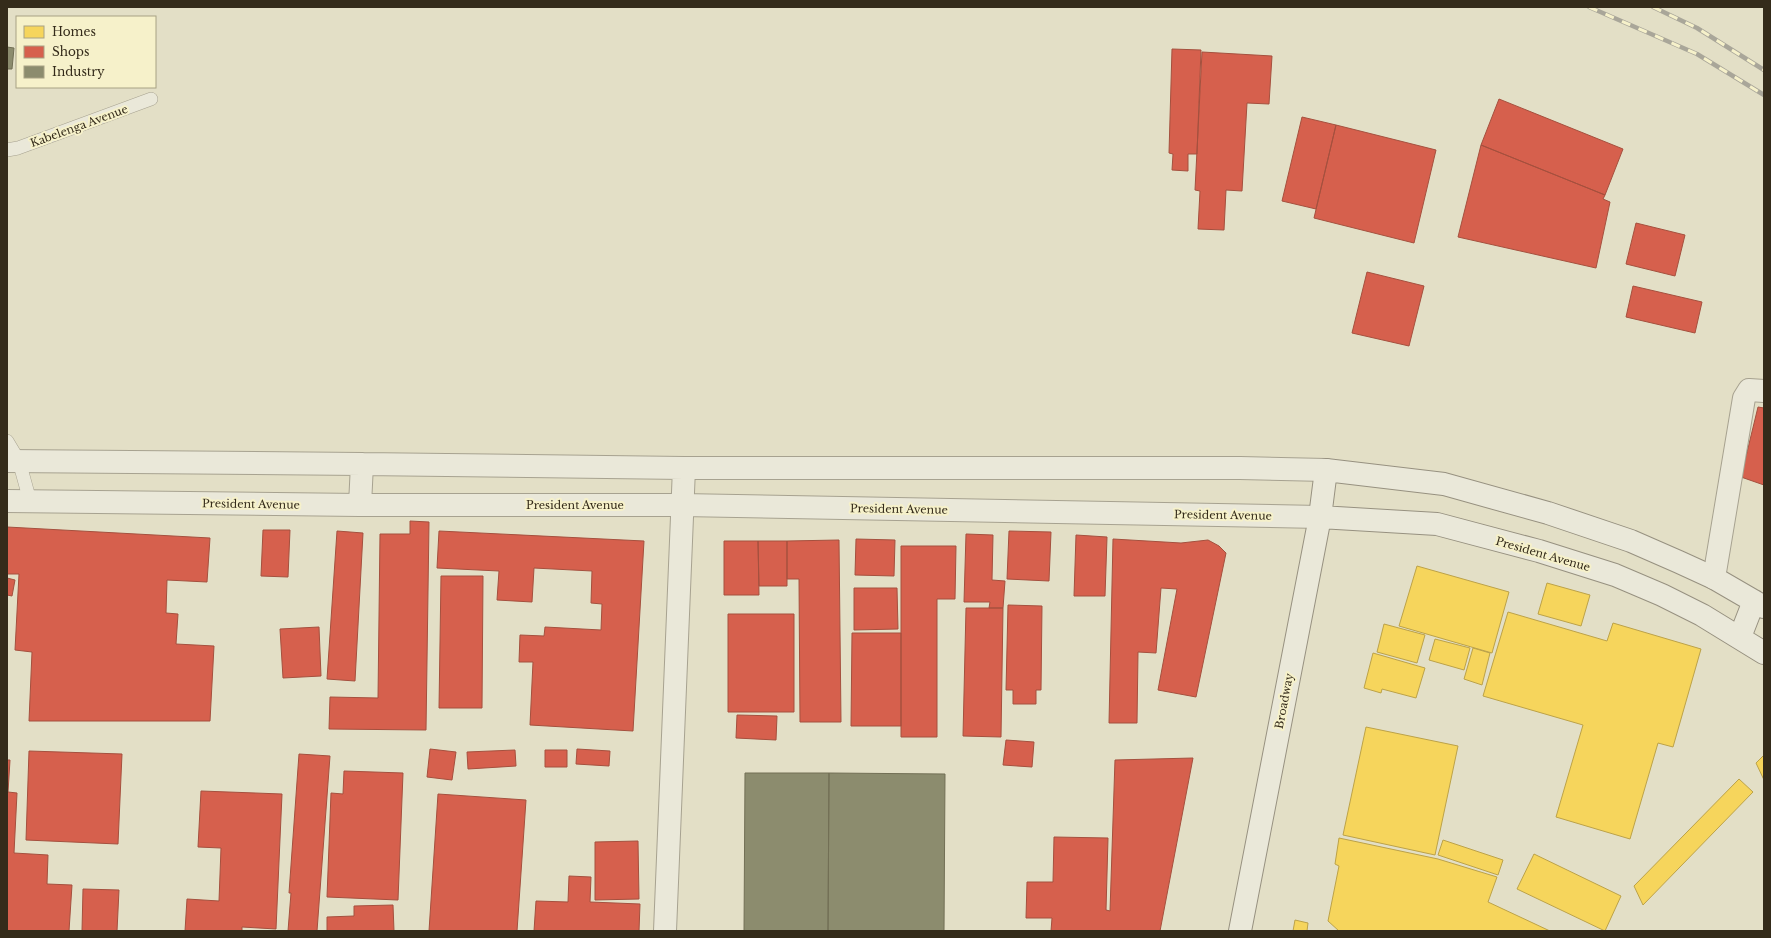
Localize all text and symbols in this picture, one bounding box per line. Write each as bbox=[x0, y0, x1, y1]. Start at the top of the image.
legend bbox=[16, 16, 156, 88]
text: Homes bbox=[52, 24, 96, 39]
text: Shops bbox=[52, 44, 89, 59]
text: Industry bbox=[52, 64, 105, 79]
street label: Kabelenga Avenue bbox=[28, 102, 130, 150]
street label: President Avenue bbox=[202, 496, 300, 512]
street label: President Avenue bbox=[526, 498, 624, 512]
street label: President Avenue bbox=[850, 501, 948, 517]
street label: President Avenue bbox=[1174, 507, 1272, 523]
street label: President Avenue bbox=[1494, 534, 1592, 574]
street label: Broadway bbox=[1272, 672, 1296, 730]

